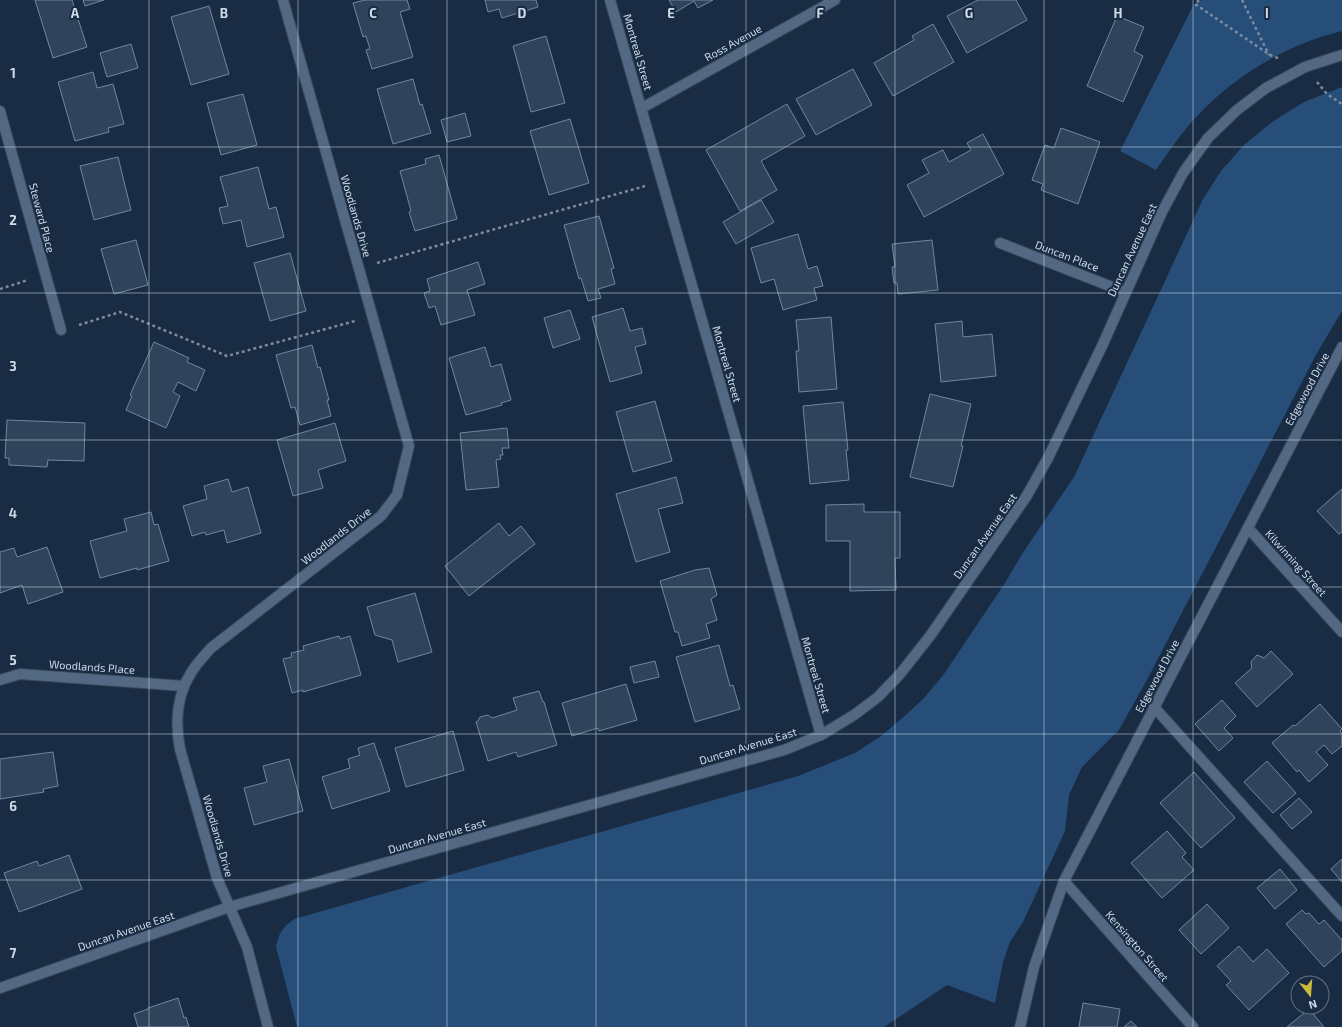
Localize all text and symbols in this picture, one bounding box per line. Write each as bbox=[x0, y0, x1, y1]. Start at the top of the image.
text: A bbox=[71, 5, 80, 21]
text: B bbox=[220, 5, 228, 21]
text: C bbox=[369, 5, 377, 21]
text: D bbox=[518, 5, 527, 21]
text: E bbox=[667, 5, 675, 21]
text: F bbox=[816, 5, 824, 21]
text: G bbox=[965, 5, 973, 21]
text: H bbox=[1114, 5, 1123, 21]
text: I bbox=[1265, 5, 1269, 21]
street label: Montreal Street bbox=[621, 12, 656, 91]
street label: Ross Avenue bbox=[702, 22, 764, 64]
text: 1 bbox=[10, 65, 16, 81]
street label: Woodlands Drive bbox=[338, 173, 374, 259]
street label: Steward Place bbox=[27, 182, 58, 254]
street label: Duncan Avenue East bbox=[1104, 201, 1159, 298]
text: 2 bbox=[9, 212, 17, 228]
street label: Duncan Place bbox=[1033, 237, 1101, 274]
street label: Montreal Street bbox=[710, 324, 745, 403]
street label: Edgewood Drive bbox=[1282, 350, 1331, 428]
text: 3 bbox=[9, 358, 17, 374]
street label: Duncan Avenue East bbox=[950, 491, 1019, 581]
street label: Woodlands Drive bbox=[298, 504, 373, 567]
text: 4 bbox=[9, 505, 17, 521]
street label: Kilwinning Street bbox=[1263, 527, 1330, 599]
street label: Montreal Street bbox=[799, 635, 834, 714]
street label: Edgewood Drive bbox=[1132, 637, 1181, 715]
text: 5 bbox=[9, 652, 17, 668]
street label: Woodlands Place bbox=[49, 657, 136, 676]
street label: Duncan Avenue East bbox=[698, 725, 798, 767]
street label: Woodlands Drive bbox=[200, 793, 236, 879]
text: 6 bbox=[9, 798, 17, 814]
street label: Duncan Avenue East bbox=[386, 815, 487, 856]
street label: Duncan Avenue East bbox=[76, 908, 176, 953]
street label: Kensington Street bbox=[1103, 908, 1172, 984]
text: 7 bbox=[10, 945, 17, 961]
north arrow bbox=[1290, 975, 1330, 1015]
text: N bbox=[1307, 998, 1319, 1012]

